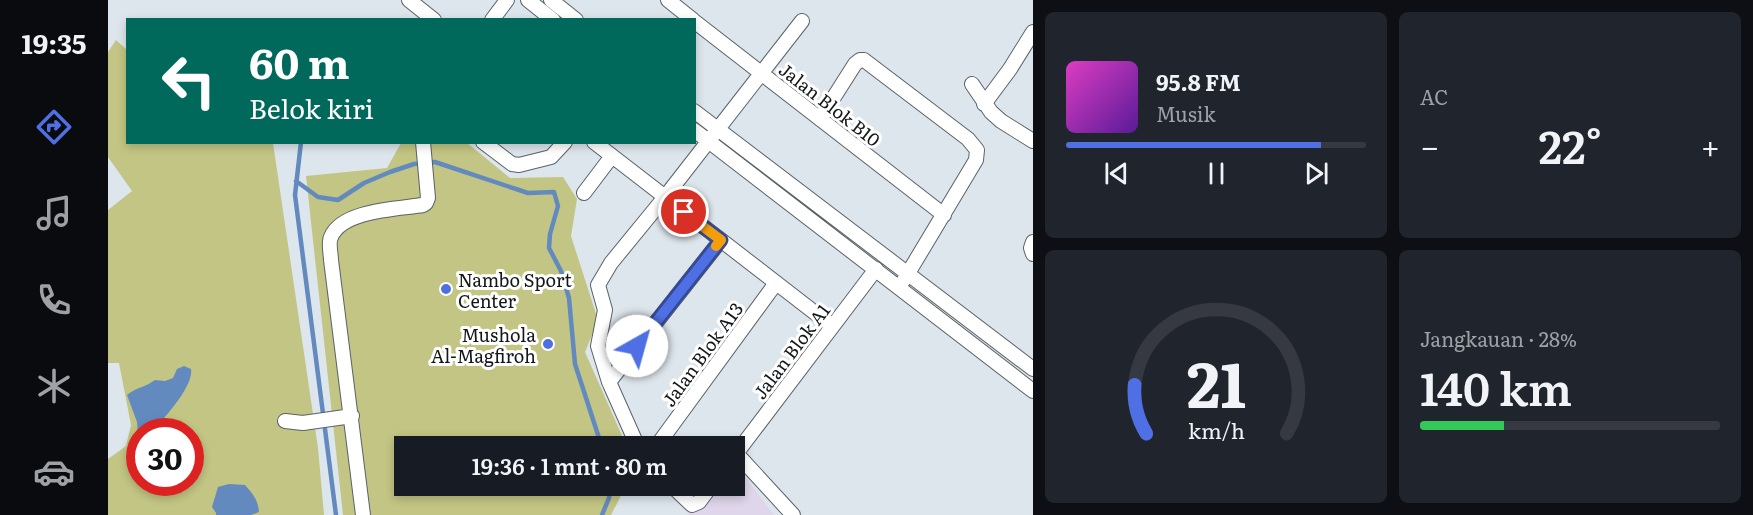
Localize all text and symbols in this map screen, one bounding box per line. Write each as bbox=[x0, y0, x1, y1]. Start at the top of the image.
text: 19:35 bbox=[21, 22, 87, 62]
text: 60 m bbox=[249, 30, 350, 92]
icon: left bbox=[150, 42, 228, 120]
street label: Jalan Blok B10 bbox=[774, 56, 886, 152]
text: 95.8 FM bbox=[1156, 65, 1241, 98]
text: AC bbox=[1420, 81, 1448, 111]
text: Belok kiri bbox=[249, 87, 374, 127]
text: Musik bbox=[1156, 98, 1216, 128]
icon: directions bbox=[33, 106, 75, 148]
text: 22° bbox=[1538, 111, 1602, 178]
text: − bbox=[1420, 120, 1439, 169]
text: + bbox=[1701, 120, 1720, 169]
icon: previous bbox=[1100, 157, 1133, 190]
icon: pause bbox=[1200, 157, 1233, 190]
icon: next bbox=[1300, 157, 1333, 190]
pin bbox=[658, 186, 709, 237]
icon: music bbox=[33, 192, 75, 234]
icon: arrive bbox=[667, 195, 700, 228]
place label: Nambo Sport Center bbox=[458, 266, 572, 314]
icon: phone bbox=[33, 279, 75, 321]
marker: Nambo Sport Center bbox=[439, 282, 453, 296]
street label: Jalan Blok A13 bbox=[655, 296, 749, 412]
street label: Jalan Blok A1 bbox=[746, 298, 836, 404]
position arrow bbox=[605, 314, 669, 378]
place label: Mushola Al-Magfiroh bbox=[431, 321, 536, 369]
text: Jangkauan · 28% bbox=[1420, 323, 1577, 353]
text: 21 bbox=[1186, 335, 1246, 427]
marker: Mushola Al-Magfiroh bbox=[541, 337, 555, 351]
text: 140 km bbox=[1420, 353, 1572, 420]
icon: climate bbox=[33, 365, 75, 407]
text: km/h bbox=[1187, 414, 1245, 446]
speed limit sign: 30 bbox=[126, 418, 204, 496]
text: 19:36 · 1 mnt · 80 m bbox=[472, 449, 667, 482]
icon: car bbox=[33, 451, 75, 493]

